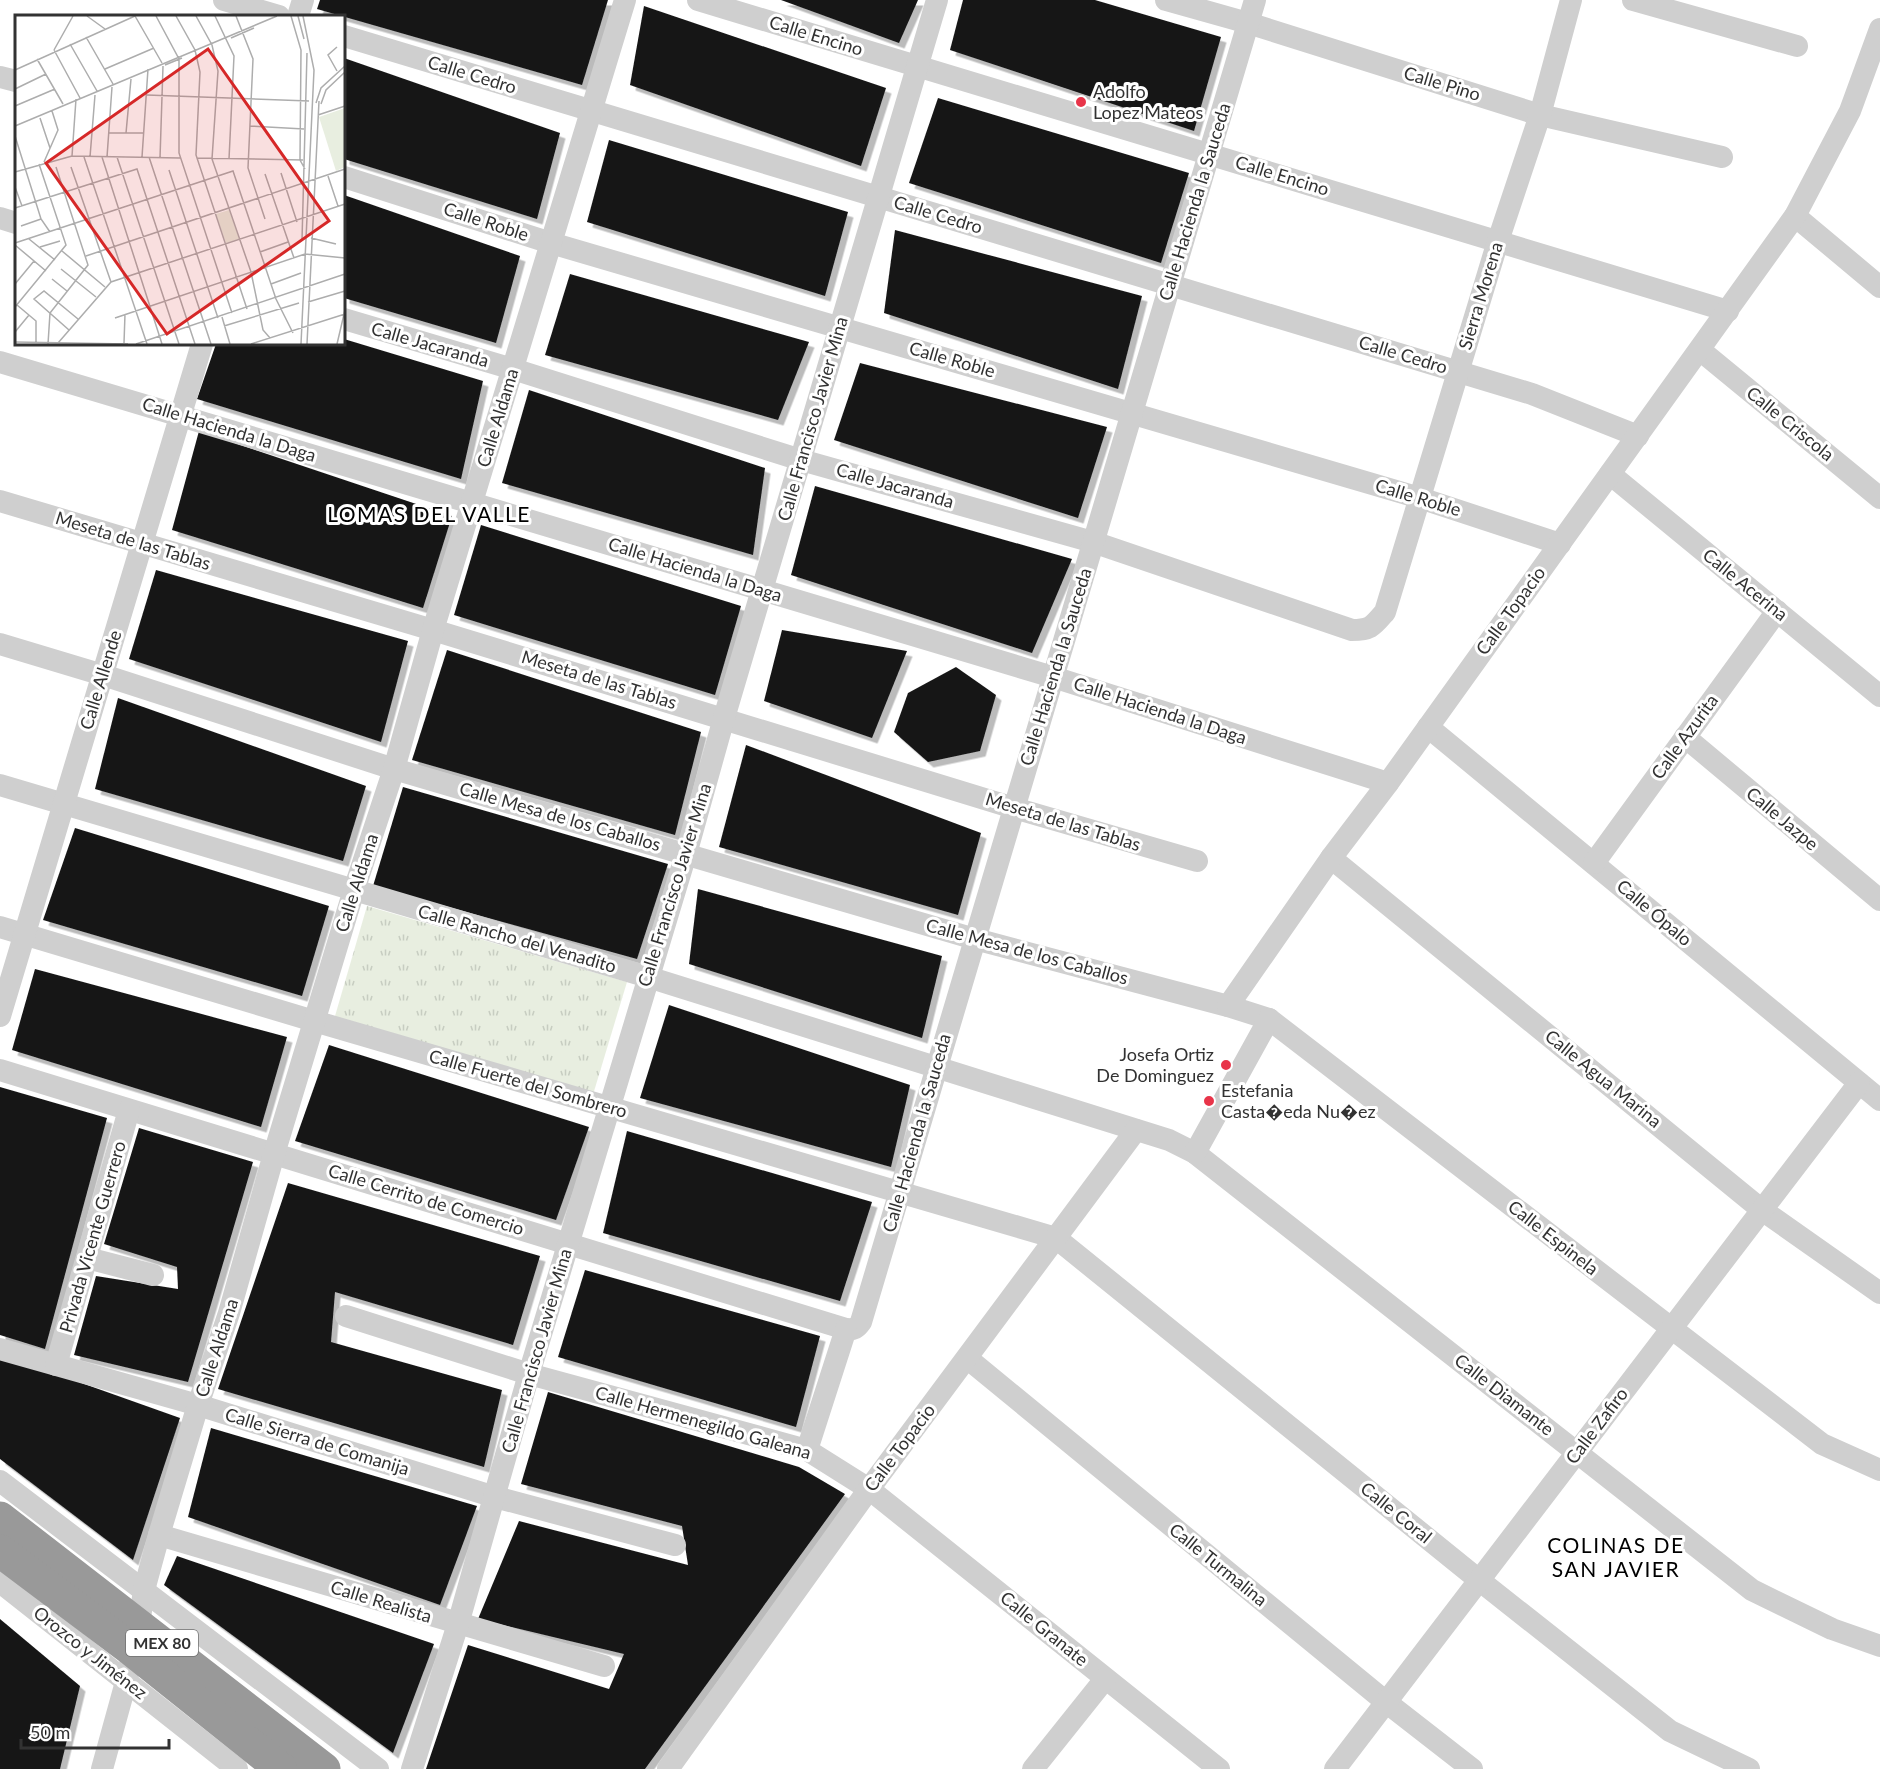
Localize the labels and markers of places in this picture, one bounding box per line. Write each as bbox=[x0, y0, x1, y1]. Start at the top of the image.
place label: Adolfo Lopez Mateos bbox=[1093, 80, 1204, 123]
marker: Adolfo Lopez Mateos bbox=[1074, 95, 1088, 109]
place label: Josefa Ortiz De Dominguez bbox=[1096, 1043, 1214, 1086]
marker: Josefa Ortiz De Dominguez bbox=[1219, 1058, 1233, 1072]
place label: Estefania Casta�eda Nu�ez bbox=[1221, 1079, 1376, 1122]
marker: Estefania Casta�eda Nu�ez bbox=[1202, 1094, 1216, 1108]

